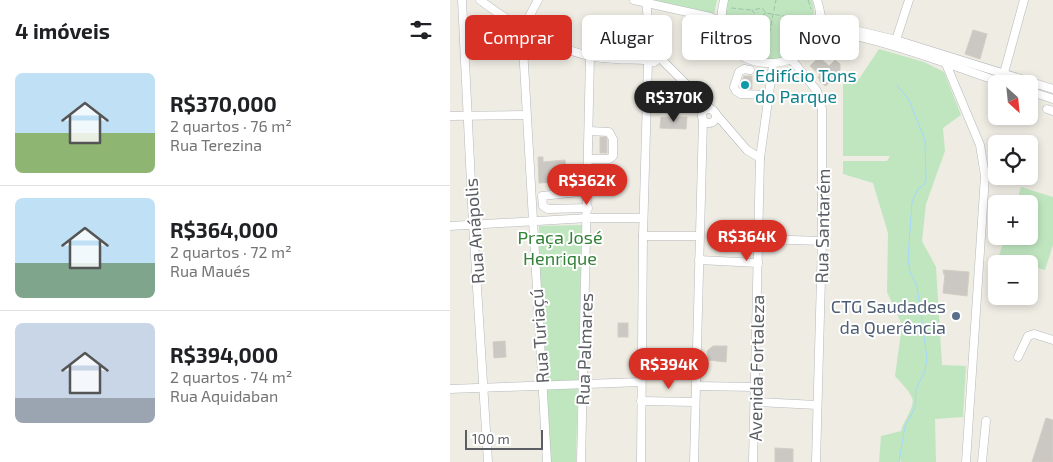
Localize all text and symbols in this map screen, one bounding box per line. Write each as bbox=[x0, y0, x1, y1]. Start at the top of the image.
chip: Comprar bbox=[465, 15, 572, 60]
chip: Alugar bbox=[582, 15, 672, 60]
chip: Filtros bbox=[682, 15, 770, 60]
chip: Novo bbox=[780, 15, 859, 60]
icon: filters bbox=[407, 16, 435, 44]
text: 4 imóveis bbox=[15, 18, 110, 43]
place label: Edifício Tons do Parque bbox=[755, 64, 857, 107]
north arrow bbox=[988, 75, 1038, 125]
map controls bbox=[988, 75, 1038, 305]
marker: Edifício Tons do Parque bbox=[739, 79, 751, 91]
pin: R$370K bbox=[633, 80, 715, 123]
text: R$370K bbox=[645, 87, 703, 106]
text: R$370,000 bbox=[170, 91, 277, 116]
icon: home bbox=[55, 93, 115, 153]
text: 2 quartos · 76 m² bbox=[170, 116, 292, 135]
text: Rua Terezina bbox=[170, 135, 262, 154]
button: locate bbox=[988, 135, 1038, 185]
pin: R$362K bbox=[546, 164, 628, 206]
street label: Rua Santarém bbox=[810, 168, 834, 284]
text: R$362K bbox=[558, 170, 616, 189]
street label: Rua Anápolis bbox=[459, 177, 489, 285]
button: + bbox=[988, 195, 1038, 245]
text: R$364,000 bbox=[170, 217, 278, 242]
icon: home bbox=[55, 218, 115, 278]
pin: R$364K bbox=[706, 220, 788, 262]
park label: Praça José Henrique bbox=[517, 226, 603, 269]
text: R$364K bbox=[718, 226, 776, 245]
text: 2 quartos · 72 m² bbox=[170, 242, 292, 261]
button: − bbox=[988, 255, 1038, 305]
text: Rua Maués bbox=[170, 261, 250, 280]
street label: Rua Turiaçú bbox=[525, 288, 554, 384]
street label: Rua Palmares bbox=[571, 292, 597, 406]
street label: Avenida Fortaleza bbox=[744, 294, 768, 442]
place label: CTG Saudades da Querência bbox=[831, 295, 946, 338]
marker: CTG Saudades da Querência bbox=[950, 310, 962, 322]
text: R$394,000 bbox=[170, 342, 278, 367]
icon: home bbox=[55, 343, 115, 403]
pin: R$394K bbox=[628, 348, 710, 390]
text: R$394K bbox=[640, 354, 698, 373]
text: 2 quartos · 74 m² bbox=[170, 367, 292, 386]
text: Rua Aquidaban bbox=[170, 386, 278, 405]
scale bar bbox=[465, 427, 542, 450]
text: 100 m bbox=[472, 430, 510, 447]

